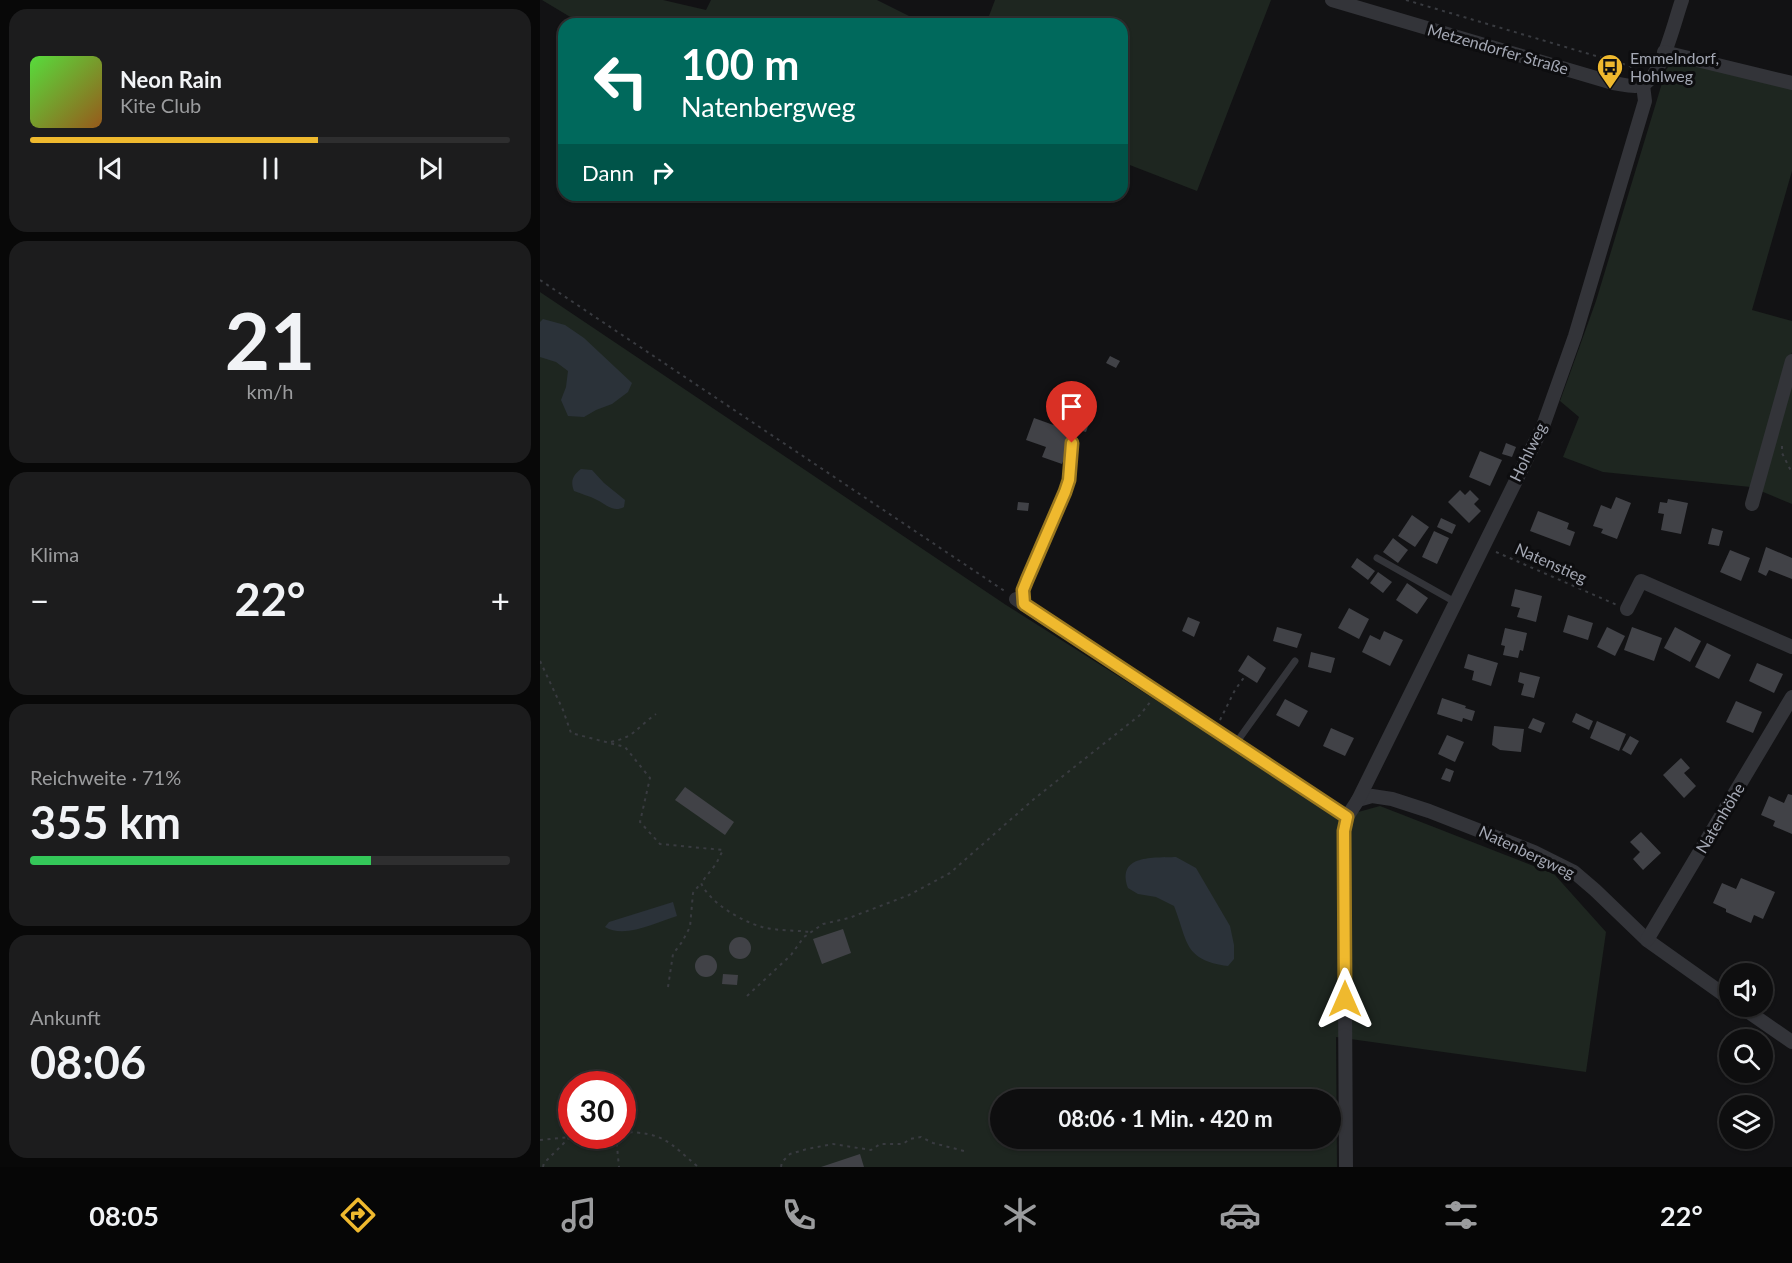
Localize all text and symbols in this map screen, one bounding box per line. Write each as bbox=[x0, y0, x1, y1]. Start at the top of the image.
street label: Metzendorfer Straße bbox=[1425, 19, 1571, 78]
text: 100 m bbox=[681, 39, 799, 89]
icon: left bbox=[582, 42, 660, 120]
place label: Emmelndorf, Hohlweg bbox=[1630, 48, 1719, 85]
bus stop icon: Emmelndorf, Hohlweg bbox=[1595, 52, 1625, 90]
text: Neon Rain bbox=[120, 66, 222, 93]
text: Natenbergweg bbox=[681, 90, 856, 123]
text: Kite Club bbox=[120, 93, 201, 117]
icon: previous bbox=[94, 152, 127, 185]
icon: pause bbox=[254, 152, 287, 185]
icon: next bbox=[414, 152, 447, 185]
icon: right bbox=[646, 156, 679, 189]
text: Dann bbox=[582, 159, 634, 186]
text: 21 bbox=[225, 293, 315, 387]
text: km/h bbox=[247, 379, 293, 403]
pin bbox=[1046, 381, 1097, 443]
icon: arrive bbox=[1055, 390, 1088, 423]
street label: Hohlweg bbox=[1505, 419, 1550, 484]
street label: Natenstieg bbox=[1512, 538, 1590, 587]
text: Klima bbox=[30, 542, 79, 566]
text: 22° bbox=[235, 572, 305, 626]
text: − bbox=[30, 580, 49, 620]
text: + bbox=[491, 580, 510, 620]
text: Reichweite · 71% bbox=[30, 765, 181, 789]
street label: Natenhöhe bbox=[1691, 779, 1748, 856]
text: 355 km bbox=[30, 795, 181, 849]
street label: Natenbergweg bbox=[1476, 821, 1578, 882]
map controls bbox=[1719, 963, 1773, 1149]
button: sound bbox=[1719, 963, 1773, 1017]
position arrow bbox=[1313, 967, 1377, 1031]
text: Ankunft bbox=[30, 1005, 101, 1029]
button: search bbox=[1719, 1029, 1773, 1083]
text: 08:06 bbox=[30, 1035, 146, 1089]
speed limit sign: 30 bbox=[558, 1071, 636, 1149]
button: layers bbox=[1719, 1095, 1773, 1149]
text: 08:06 · 1 Min. · 420 m bbox=[1058, 1105, 1273, 1132]
icon: directions bbox=[337, 1194, 379, 1236]
icon: music bbox=[558, 1194, 600, 1236]
icon: phone bbox=[778, 1194, 820, 1236]
icon: climate bbox=[999, 1194, 1041, 1236]
icon: car bbox=[1219, 1194, 1261, 1236]
icon: filters bbox=[1440, 1194, 1482, 1236]
text: 08:05 bbox=[89, 1199, 159, 1232]
text: 22° bbox=[1660, 1199, 1703, 1232]

